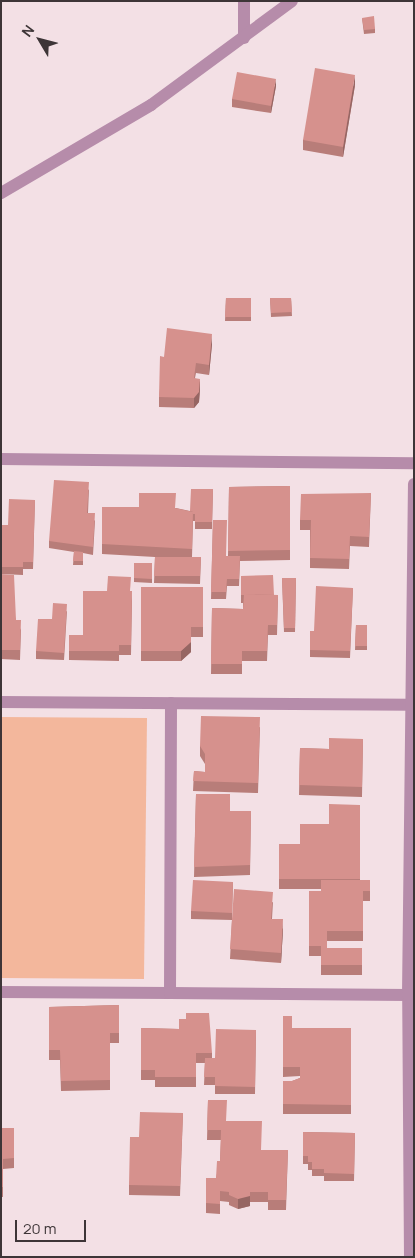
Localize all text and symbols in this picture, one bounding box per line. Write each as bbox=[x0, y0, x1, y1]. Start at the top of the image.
north arrow bbox=[15, 15, 65, 65]
text: N bbox=[17, 21, 38, 40]
scale bar bbox=[18, 1210, 89, 1242]
text: 20 m bbox=[23, 1218, 56, 1239]

